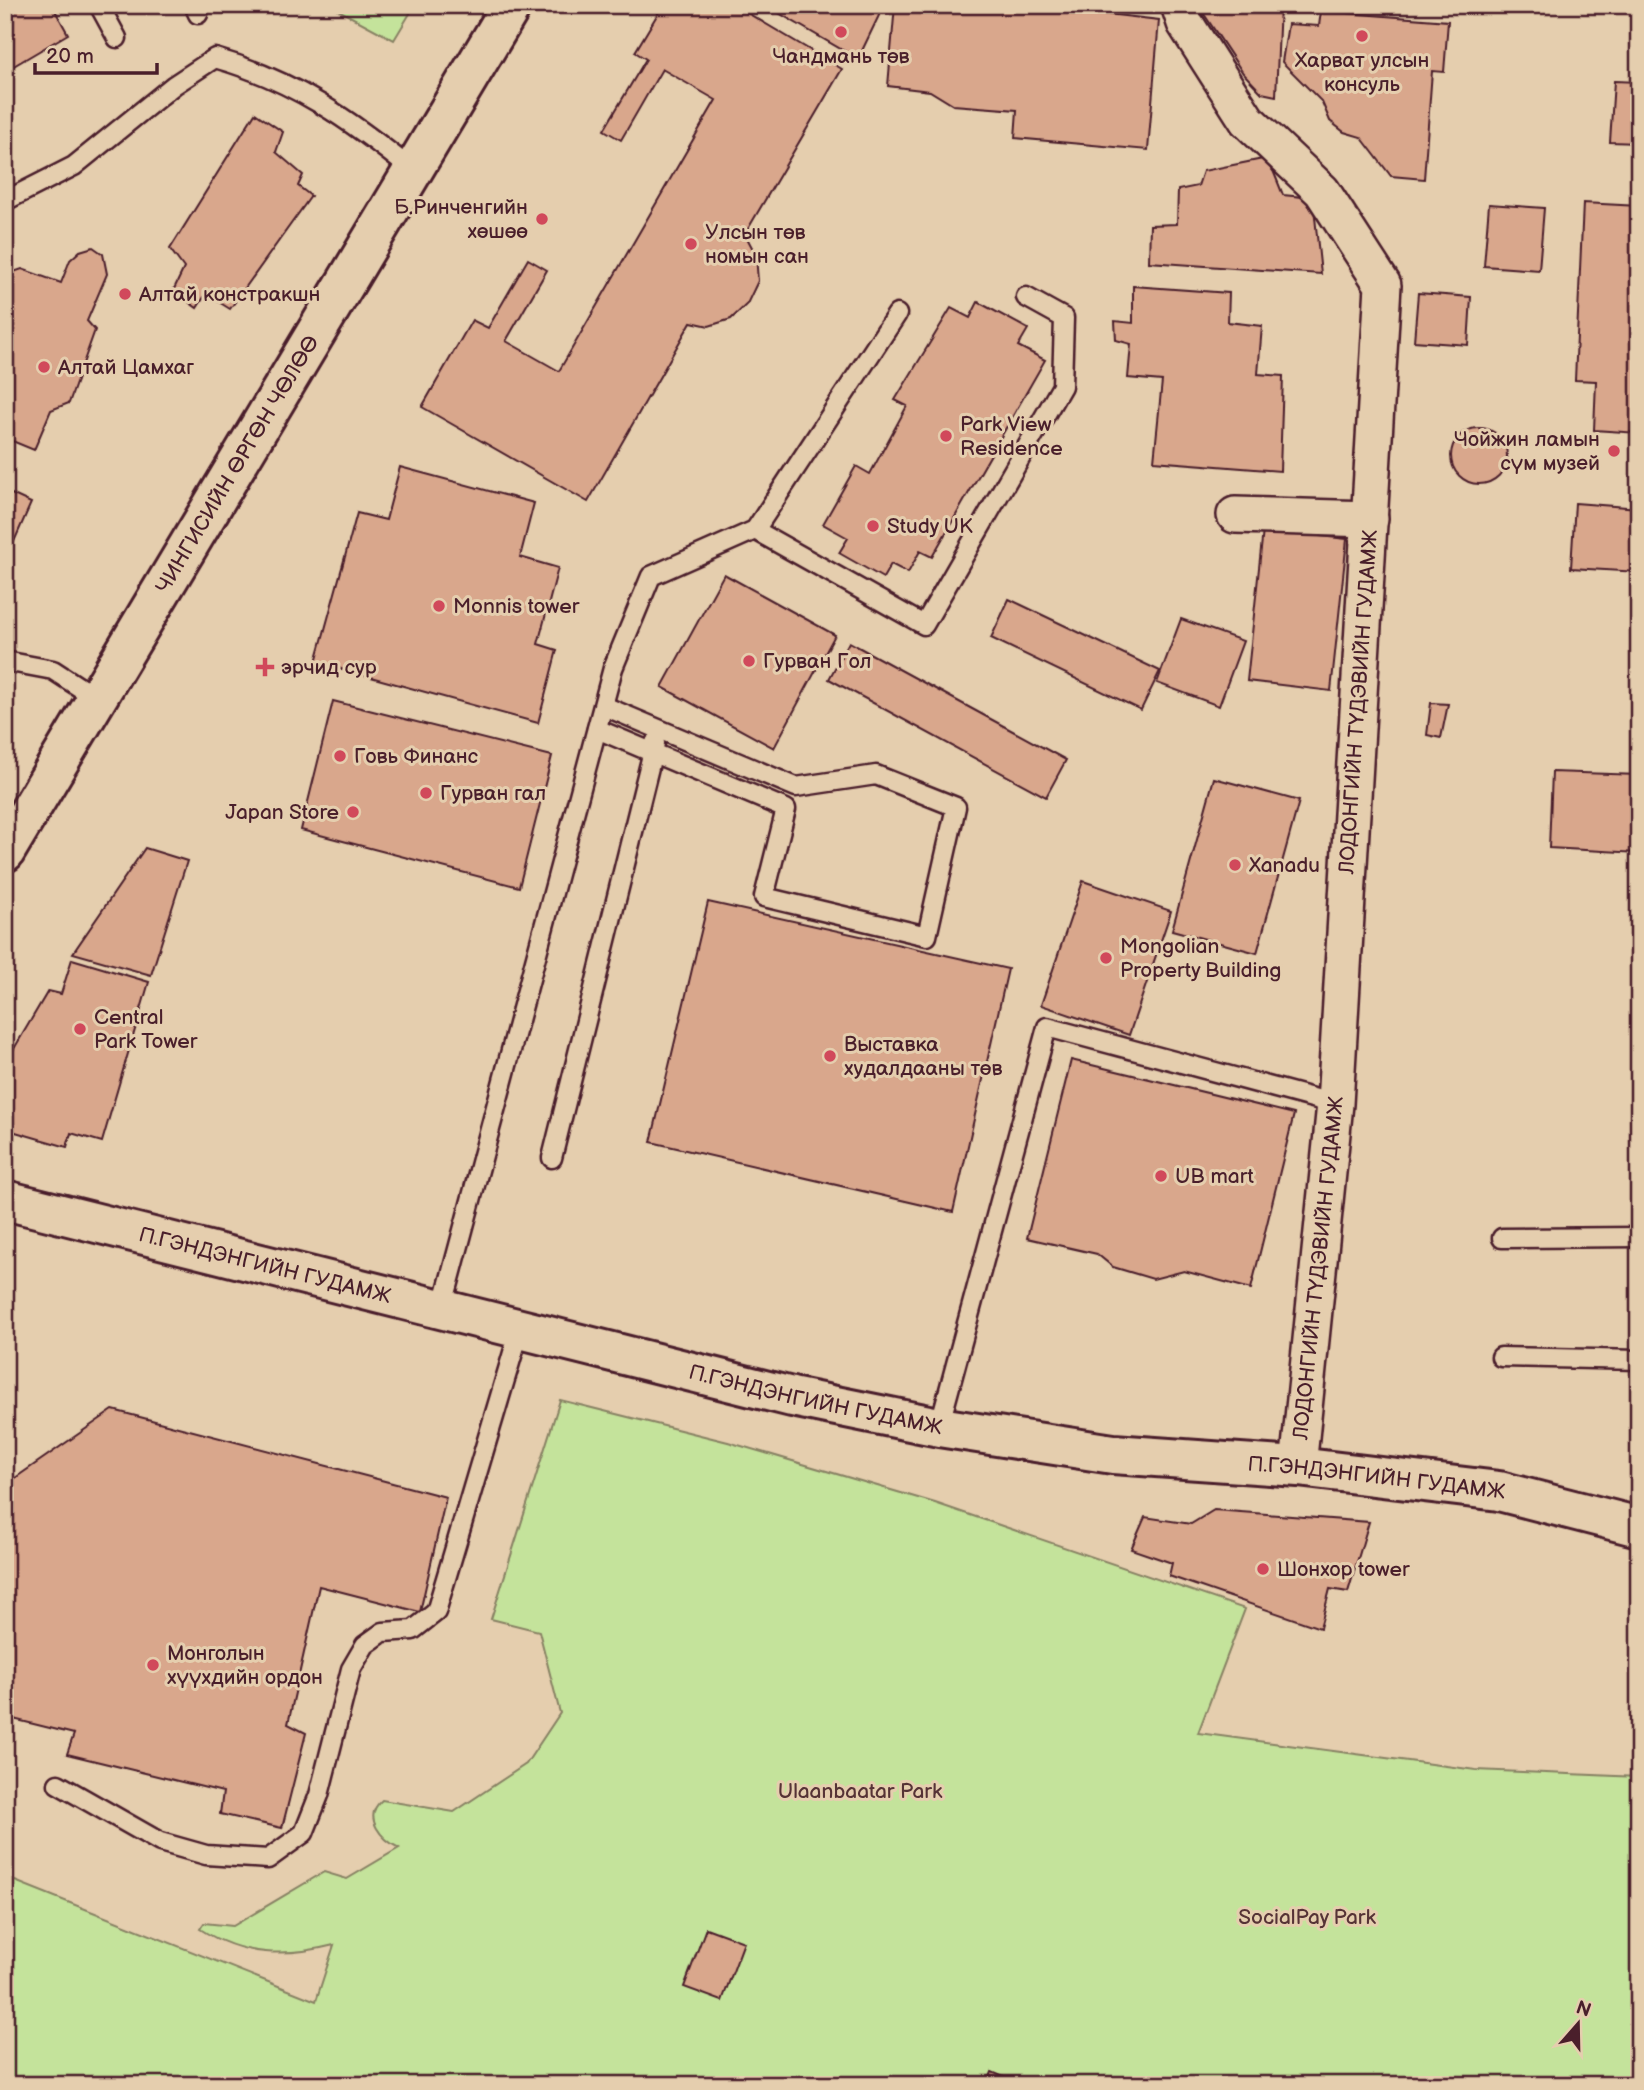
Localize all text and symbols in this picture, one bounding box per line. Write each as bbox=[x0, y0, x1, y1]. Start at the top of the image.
marker: Чандмань төв bbox=[833, 24, 849, 40]
marker: Харват улсын консуль bbox=[1354, 28, 1370, 44]
scale bar bbox=[35, 32, 158, 76]
text: 20 m bbox=[46, 44, 94, 69]
place label: Чандмань төв bbox=[772, 44, 910, 69]
place label: Харват улсын консуль bbox=[1295, 48, 1429, 97]
place label: Б.Ринченгийн хөшөө bbox=[394, 195, 528, 244]
marker: Б.Ринченгийн хөшөө bbox=[534, 211, 550, 227]
place label: Улсын төв номын сан bbox=[705, 220, 809, 269]
marker: Улсын төв номын сан bbox=[683, 236, 699, 252]
place label: Алтай констракшн bbox=[138, 282, 320, 307]
marker: Алтай констракшн bbox=[117, 286, 133, 302]
street label: ЧИНГИСИЙН ӨРГӨН ЧӨЛӨӨ bbox=[151, 331, 324, 598]
place label: Алтай Цамхаг bbox=[57, 355, 194, 380]
marker: Алтай Цамхаг bbox=[36, 359, 52, 375]
place label: Park View Residence bbox=[960, 412, 1063, 461]
place label: Чойжин ламын сүм музей bbox=[1454, 427, 1600, 476]
marker: Park View Residence bbox=[938, 428, 954, 444]
marker: Чойжин ламын сүм музей bbox=[1606, 443, 1622, 459]
place label: Study UK bbox=[887, 514, 973, 539]
marker: Study UK bbox=[865, 518, 881, 534]
street label: ЛОДОНГИЙН ТҮДЭВИЙН ГУДАМЖ bbox=[1334, 529, 1383, 876]
place label: Monnis tower bbox=[453, 594, 580, 619]
marker: Monnis tower bbox=[431, 598, 447, 614]
place label: Гурван Гол bbox=[763, 649, 871, 674]
marker: Гурван Гол bbox=[741, 653, 757, 669]
place label: эрчид сур bbox=[281, 655, 377, 680]
marker: эрчид сур bbox=[255, 657, 275, 677]
place label: Говь Финанс bbox=[354, 744, 478, 769]
marker: Говь Финанс bbox=[332, 748, 348, 764]
place label: Гурван гал bbox=[440, 781, 546, 806]
marker: Гурван гал bbox=[418, 785, 434, 801]
place label: Japan Store bbox=[225, 800, 339, 825]
marker: Japan Store bbox=[345, 804, 361, 820]
place label: Xanadu bbox=[1248, 853, 1320, 878]
marker: Xanadu bbox=[1227, 857, 1243, 873]
place label: Mongolian Property Building bbox=[1120, 934, 1281, 983]
marker: Mongolian Property Building bbox=[1098, 950, 1114, 966]
place label: Central Park Tower bbox=[94, 1005, 198, 1054]
marker: Central Park Tower bbox=[72, 1021, 88, 1037]
place label: Выставка худалдааны төв bbox=[844, 1032, 1003, 1081]
marker: Выставка худалдааны төв bbox=[822, 1048, 838, 1064]
street label: ЛОДОНГИЙН ТҮДЭВИЙН ГУДАМЖ bbox=[1288, 1095, 1349, 1442]
place label: UB mart bbox=[1175, 1164, 1254, 1189]
marker: UB mart bbox=[1153, 1168, 1169, 1184]
street label: П.ГЭНДЭНГИЙН ГУДАМЖ bbox=[136, 1222, 394, 1309]
street label: П.ГЭНДЭНГИЙН ГУДАМЖ bbox=[686, 1360, 945, 1440]
street label: П.ГЭНДЭНГИЙН ГУДАМЖ bbox=[1247, 1452, 1507, 1505]
place label: Шонхор tower bbox=[1277, 1557, 1410, 1582]
marker: Шонхор tower bbox=[1255, 1561, 1271, 1577]
place label: Монголын хүүхдийн ордон bbox=[167, 1641, 323, 1690]
marker: Монголын хүүхдийн ордон bbox=[145, 1657, 161, 1673]
park label: Ulaanbaatar Park bbox=[778, 1779, 943, 1804]
park label: SocialPay Park bbox=[1238, 1905, 1376, 1930]
north arrow bbox=[1542, 1988, 1612, 2058]
text: N bbox=[1573, 1996, 1594, 2023]

